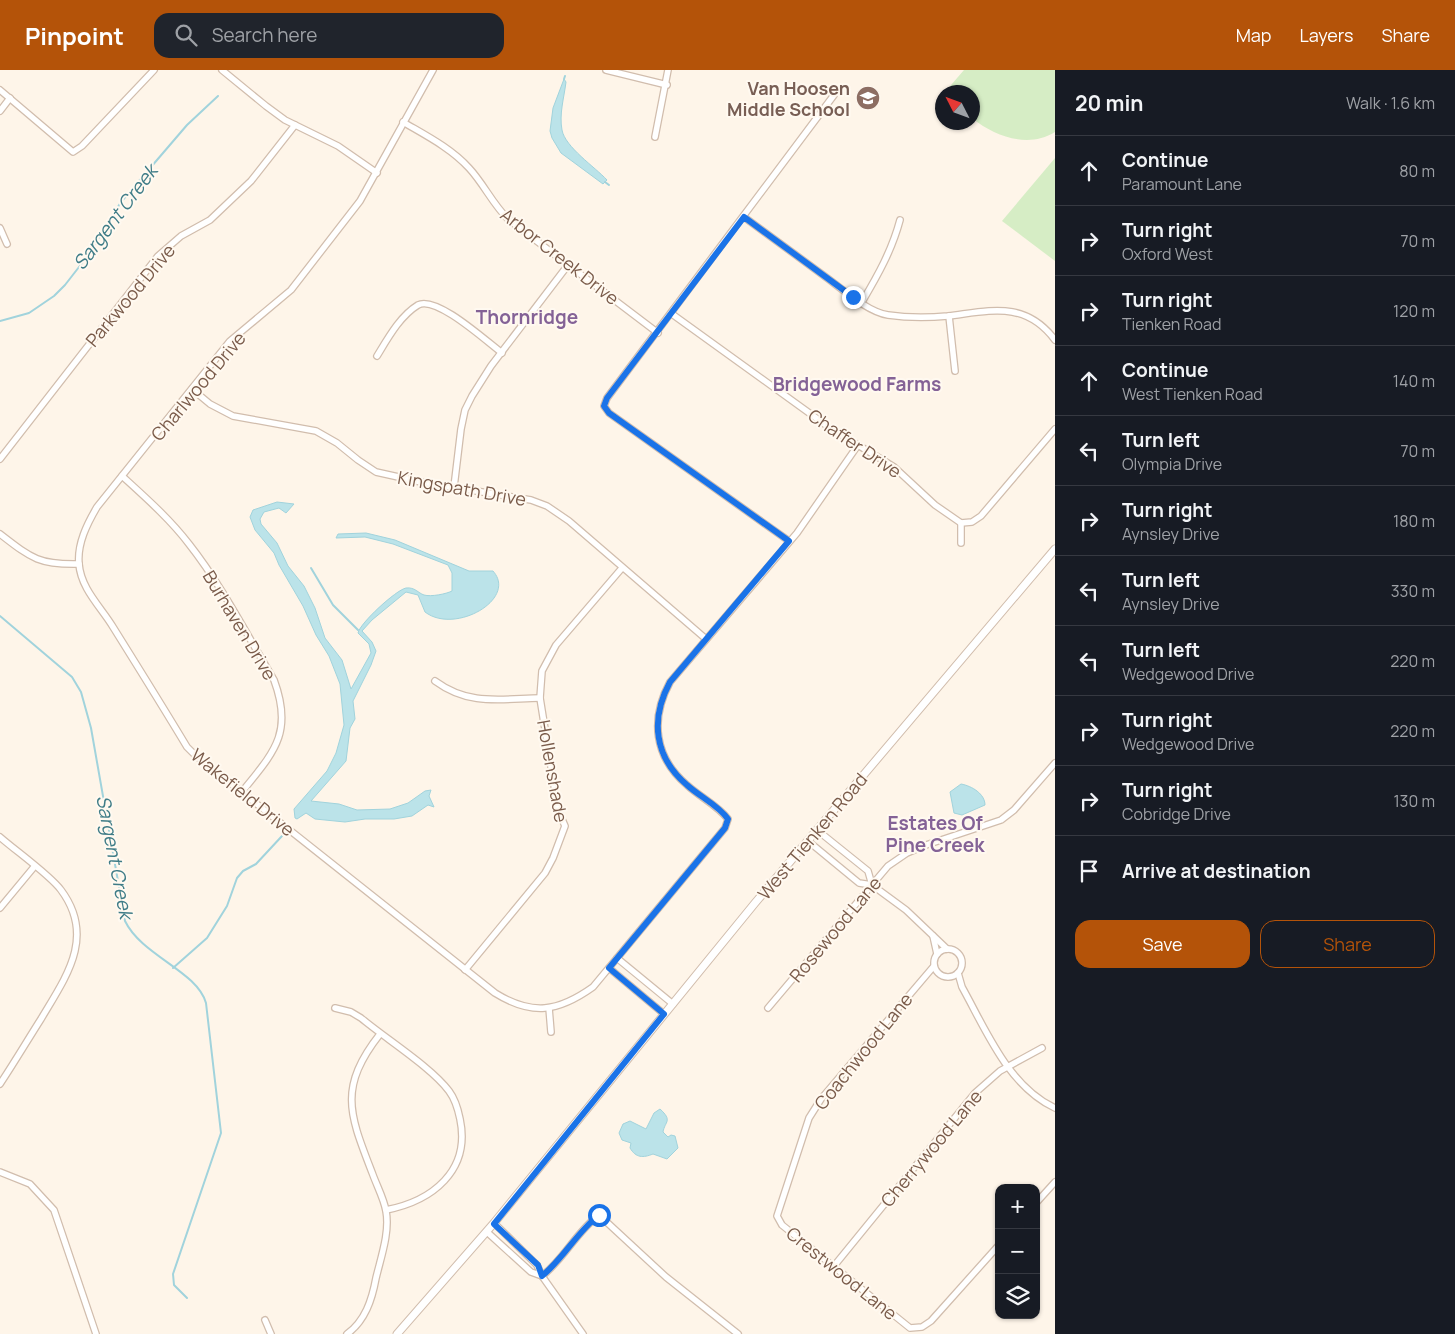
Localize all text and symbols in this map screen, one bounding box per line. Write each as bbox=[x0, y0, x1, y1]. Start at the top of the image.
search box bbox=[154, 13, 504, 58]
text: Pinpoint bbox=[25, 19, 124, 52]
icon: search bbox=[172, 21, 200, 49]
text: Search here bbox=[212, 22, 317, 48]
text: Map bbox=[1236, 23, 1271, 47]
text: Layers bbox=[1299, 23, 1353, 47]
text: Share bbox=[1381, 23, 1430, 47]
place label: Van Hoosen Middle School bbox=[727, 76, 850, 121]
school or university icon: Van Hoosen Middle School bbox=[855, 85, 881, 111]
north arrow bbox=[935, 85, 980, 130]
text: 20 min bbox=[1075, 89, 1143, 117]
text: Walk · 1.6 km bbox=[1346, 92, 1435, 114]
text: Continue bbox=[1122, 147, 1208, 173]
water label: Sargent Creek bbox=[67, 157, 165, 275]
icon: ahead bbox=[1075, 157, 1103, 185]
text: 80 m bbox=[1399, 160, 1435, 182]
text: Paramount Lane bbox=[1122, 173, 1242, 195]
street label: Arbor Creek Drive bbox=[496, 202, 624, 310]
text: Turn right bbox=[1122, 217, 1212, 243]
icon: right bbox=[1075, 227, 1103, 255]
text: 70 m bbox=[1400, 230, 1435, 252]
street label: Parkwood Drive bbox=[80, 239, 180, 351]
text: Oxford West bbox=[1122, 243, 1213, 265]
route end bbox=[842, 286, 865, 309]
text: Turn right bbox=[1122, 287, 1212, 313]
icon: right bbox=[1075, 297, 1103, 325]
text: 120 m bbox=[1393, 300, 1435, 322]
district label: Thornridge bbox=[476, 304, 578, 330]
text: Tienken Road bbox=[1122, 313, 1221, 335]
street label: Charlwood Drive bbox=[145, 326, 251, 446]
text: Continue bbox=[1122, 357, 1208, 383]
icon: ahead bbox=[1075, 367, 1103, 395]
text: 140 m bbox=[1393, 370, 1435, 392]
district label: Bridgewood Farms bbox=[773, 371, 941, 397]
text: West Tienken Road bbox=[1122, 383, 1263, 405]
street label: Chaffer Drive bbox=[804, 403, 906, 483]
text: Turn left bbox=[1122, 427, 1200, 453]
icon: left bbox=[1075, 437, 1103, 465]
text: 70 m bbox=[1400, 440, 1435, 462]
text: Olympia Drive bbox=[1122, 453, 1222, 475]
street label: Kingspath Drive bbox=[396, 465, 528, 511]
text: Turn right bbox=[1122, 497, 1212, 523]
icon: right bbox=[1075, 507, 1103, 535]
text: 180 m bbox=[1393, 510, 1435, 532]
text: Aynsley Drive bbox=[1122, 523, 1220, 545]
street label: Burhaven Drive bbox=[198, 566, 282, 684]
text: Turn left bbox=[1122, 567, 1200, 593]
icon: left bbox=[1075, 577, 1103, 605]
text: 330 m bbox=[1391, 580, 1435, 602]
text: Aynsley Drive bbox=[1122, 593, 1220, 615]
text: Turn left bbox=[1122, 637, 1200, 663]
icon: left bbox=[1075, 647, 1103, 675]
text: 220 m bbox=[1390, 650, 1435, 672]
text: Wedgewood Drive bbox=[1122, 663, 1254, 685]
text: Turn right bbox=[1122, 707, 1212, 733]
icon: right bbox=[1075, 717, 1103, 745]
street label: Hollenshade bbox=[532, 718, 574, 824]
text: 220 m bbox=[1390, 720, 1435, 742]
text: Wedgewood Drive bbox=[1122, 733, 1254, 755]
street label: Wakefield Drive bbox=[186, 743, 300, 841]
street label: West Tienken Road bbox=[752, 768, 872, 904]
text: Turn right bbox=[1122, 777, 1212, 803]
icon: right bbox=[1075, 787, 1103, 815]
text: 130 m bbox=[1393, 790, 1435, 812]
water label: Sargent Creek bbox=[90, 793, 140, 924]
text: Cobridge Drive bbox=[1122, 803, 1231, 825]
district label: Estates Of Pine Creek bbox=[886, 810, 985, 858]
icon: arrive bbox=[1075, 857, 1103, 885]
text: Arrive at destination bbox=[1122, 858, 1311, 884]
street label: Rosewood Lane bbox=[784, 871, 886, 987]
button: Save bbox=[1075, 920, 1250, 968]
button: Share bbox=[1260, 920, 1435, 968]
street label: Coachwood Lane bbox=[809, 988, 917, 1114]
street label: Cherrywood Lane bbox=[875, 1084, 987, 1212]
map controls bbox=[995, 1184, 1040, 1319]
button: + bbox=[995, 1184, 1040, 1229]
route start bbox=[588, 1204, 611, 1227]
street label: Crestwood Lane bbox=[782, 1221, 902, 1325]
button: − bbox=[995, 1229, 1040, 1274]
button: layers bbox=[995, 1274, 1040, 1319]

